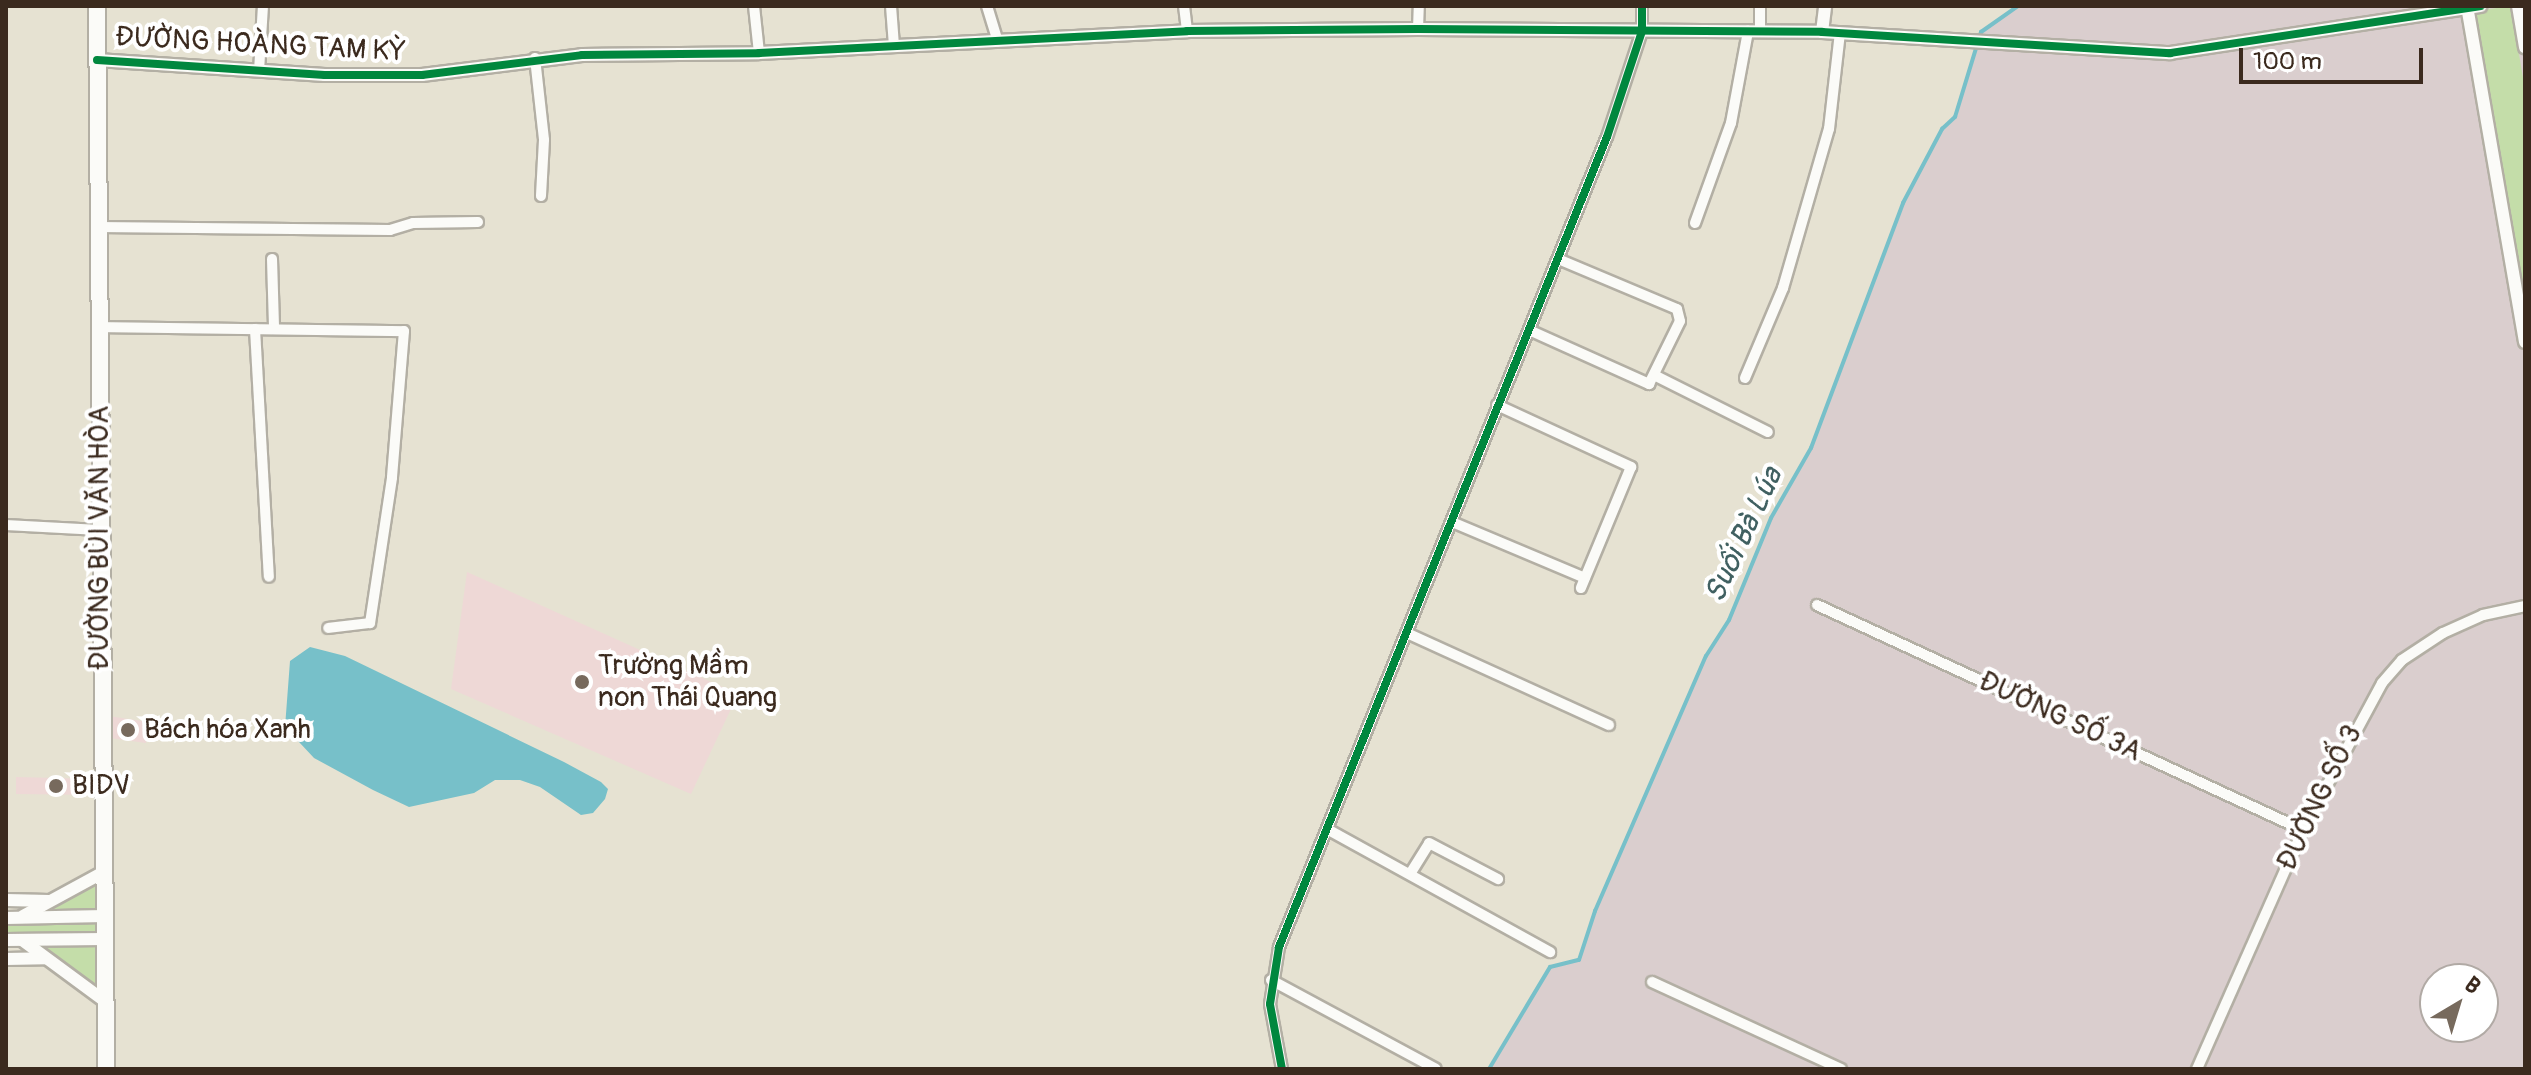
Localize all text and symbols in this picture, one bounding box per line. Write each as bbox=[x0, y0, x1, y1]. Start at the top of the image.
street label: ĐƯỜNG HOÀNG TAM KỲ bbox=[114, 21, 406, 69]
scale bar bbox=[2243, 32, 2427, 82]
text: 100 m bbox=[2253, 47, 2322, 76]
street label: ĐƯỜNG BÙI VĂN HÒA bbox=[83, 406, 117, 670]
water label: Suối Bà Lúa bbox=[1697, 462, 1791, 608]
place label: Trường Mầm non Thái Quang bbox=[598, 649, 777, 715]
street label: ĐƯỜNG SỐ 3A bbox=[1973, 665, 2147, 769]
marker: Trường Mầm non Thái Quang bbox=[573, 673, 591, 691]
place label: Bách hóa Xanh bbox=[144, 713, 311, 747]
street label: ĐƯỜNG SỐ 3 bbox=[2270, 720, 2370, 876]
marker: Bách hóa Xanh bbox=[119, 721, 137, 739]
place label: BIDV bbox=[72, 769, 130, 803]
marker: BIDV bbox=[47, 777, 65, 795]
north arrow bbox=[2419, 963, 2499, 1043]
text: B bbox=[2459, 971, 2486, 1001]

